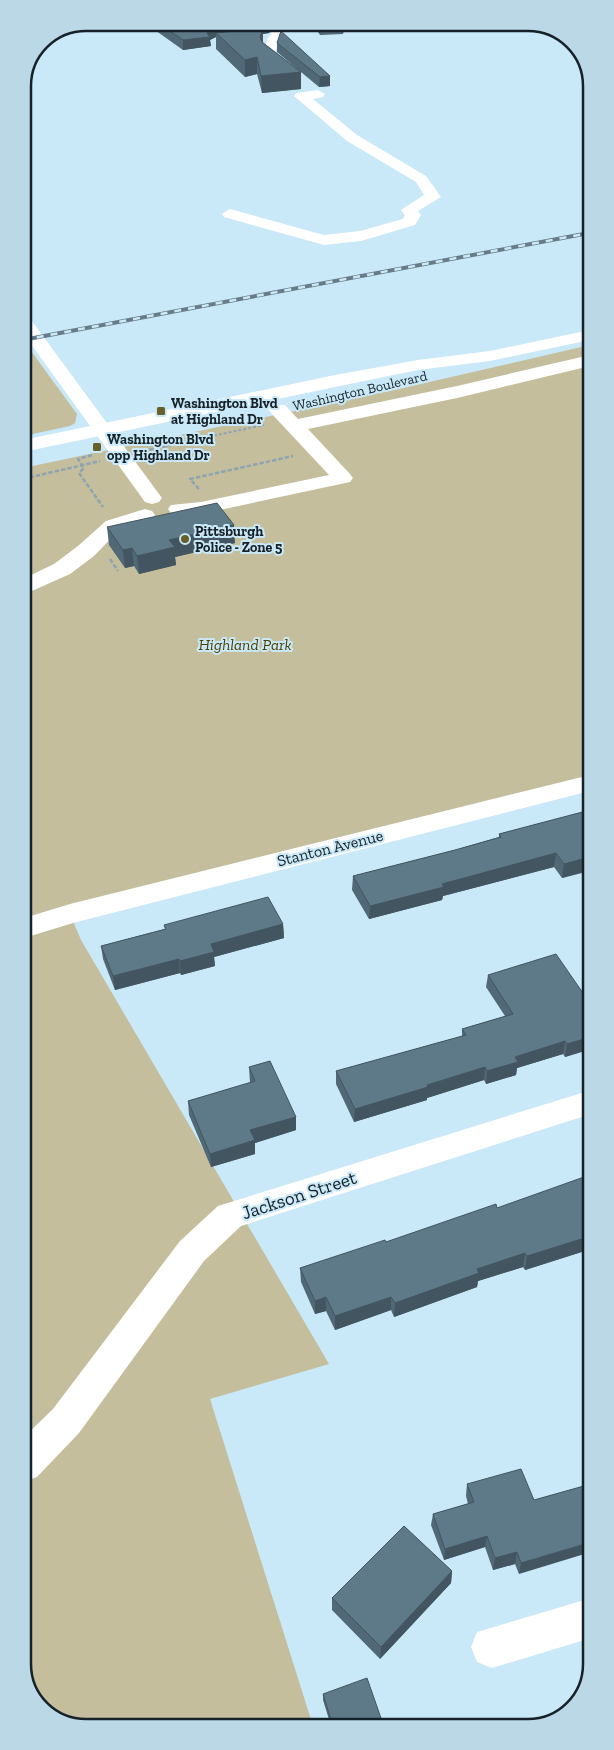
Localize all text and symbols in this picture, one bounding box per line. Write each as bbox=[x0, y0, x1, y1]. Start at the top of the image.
street label: Washington Boulevard bbox=[291, 367, 429, 415]
place label: Washington Blvd at Highland Dr bbox=[171, 395, 278, 428]
marker: Washington Blvd at Highland Dr bbox=[155, 405, 167, 417]
place label: Washington Blvd opp Highland Dr bbox=[107, 431, 214, 464]
marker: Washington Blvd opp Highland Dr bbox=[91, 441, 103, 453]
place label: Pittsburgh Police - Zone 5 bbox=[195, 523, 282, 556]
marker: Pittsburgh Police - Zone 5 bbox=[179, 533, 191, 545]
park label: Highland Park bbox=[198, 635, 292, 654]
street label: Stanton Avenue bbox=[275, 826, 385, 870]
street label: Jackson Street bbox=[239, 1166, 359, 1224]

